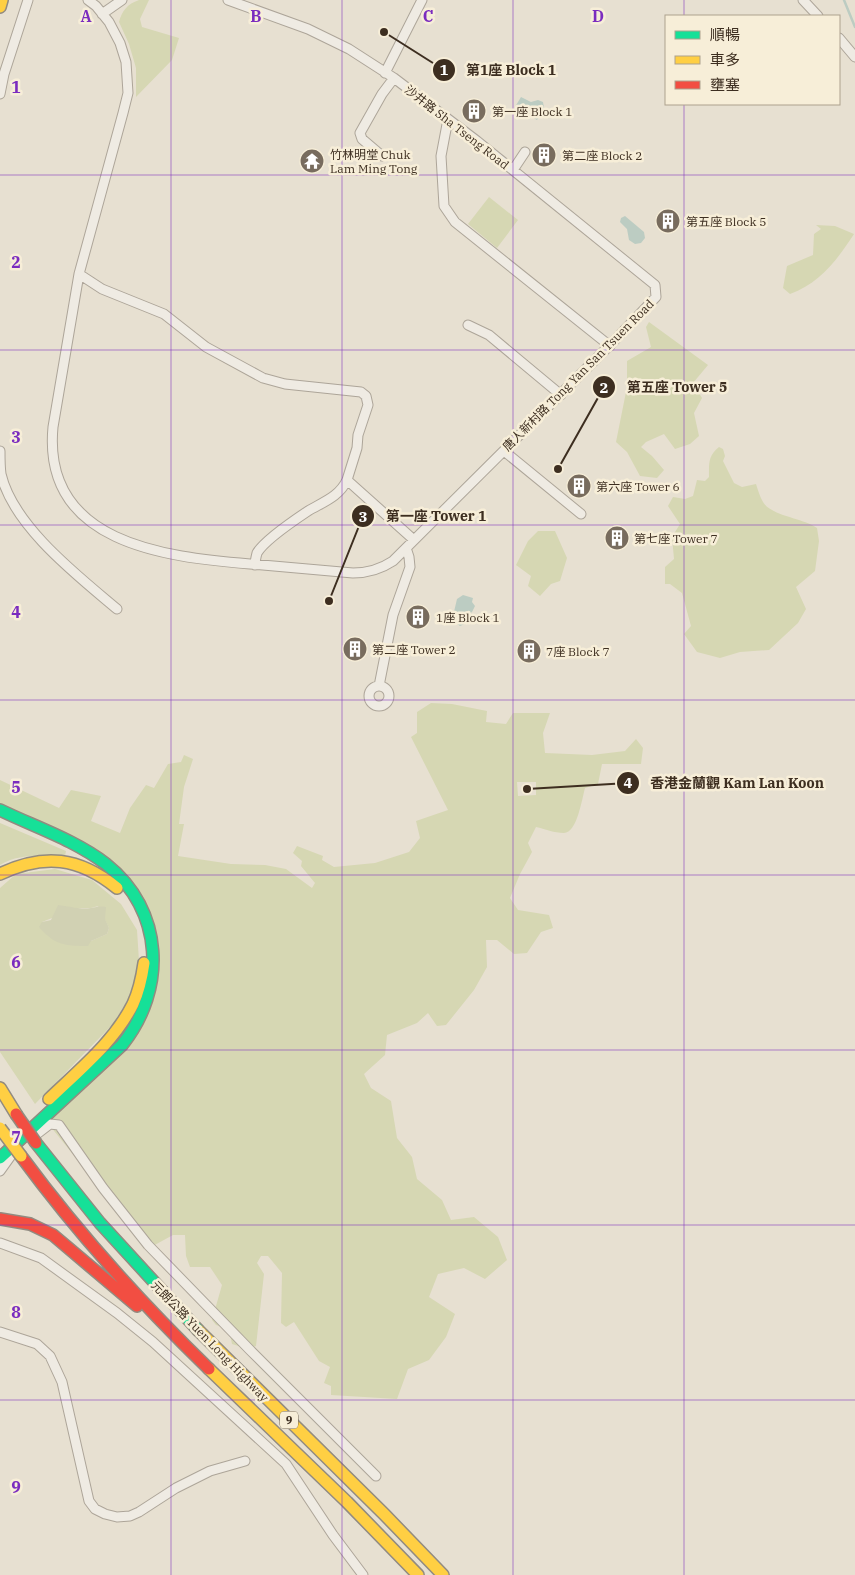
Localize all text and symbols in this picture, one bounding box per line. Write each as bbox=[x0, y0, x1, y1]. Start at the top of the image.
text: A bbox=[80, 6, 92, 26]
text: B bbox=[250, 6, 262, 26]
text: C bbox=[423, 6, 433, 26]
text: D bbox=[592, 6, 604, 26]
legend bbox=[665, 15, 840, 105]
text: 順暢 bbox=[710, 25, 740, 44]
text: 車多 bbox=[710, 50, 740, 69]
callout: 第1座 Block 1 bbox=[431, 56, 566, 85]
text: 1 bbox=[439, 60, 449, 79]
text: 第1座 Block 1 bbox=[466, 61, 556, 79]
text: 壅塞 bbox=[710, 75, 740, 94]
text: 1 bbox=[11, 77, 21, 97]
street label: 沙井路 Sha Tseng Road bbox=[402, 82, 512, 172]
building icon: 第一座 Block 1 bbox=[461, 98, 487, 124]
place label: 第一座 Block 1 bbox=[492, 104, 573, 119]
building icon: 第二座 Block 2 bbox=[531, 142, 557, 168]
place label: 竹林明堂 Chuk Lam Ming Tong bbox=[330, 147, 418, 176]
temple icon: 竹林明堂 Chuk Lam Ming Tong bbox=[299, 148, 325, 174]
place label: 第二座 Block 2 bbox=[562, 148, 643, 163]
building icon: 第五座 Block 5 bbox=[655, 208, 681, 234]
place label: 第五座 Block 5 bbox=[686, 214, 767, 229]
text: 2 bbox=[11, 252, 21, 272]
street label: 唐人新村路 Tong Yan San Tsuen Road bbox=[499, 296, 657, 454]
callout: 第五座 Tower 5 bbox=[592, 373, 737, 402]
text: 2 bbox=[599, 378, 609, 397]
text: 第五座 Tower 5 bbox=[627, 378, 727, 396]
text: 3 bbox=[11, 427, 21, 447]
building icon: 第六座 Tower 6 bbox=[566, 473, 592, 499]
place label: 第六座 Tower 6 bbox=[596, 479, 680, 494]
callout: 第一座 Tower 1 bbox=[350, 502, 496, 531]
text: 3 bbox=[358, 507, 368, 526]
text: 第一座 Tower 1 bbox=[386, 507, 486, 525]
building icon: 第七座 Tower 7 bbox=[604, 525, 630, 551]
place label: 第七座 Tower 7 bbox=[634, 531, 718, 546]
text: 4 bbox=[11, 602, 21, 622]
building icon: 1座 Block 1 bbox=[405, 604, 431, 630]
place label: 1座 Block 1 bbox=[436, 610, 500, 625]
building icon: 第二座 Tower 2 bbox=[342, 636, 368, 662]
building icon: 7座 Block 7 bbox=[516, 638, 542, 664]
place label: 第二座 Tower 2 bbox=[372, 642, 456, 657]
place label: 7座 Block 7 bbox=[546, 644, 610, 659]
callout: 香港金蘭觀 Kam Lan Koon bbox=[615, 769, 834, 798]
text: 4 bbox=[623, 773, 633, 792]
text: 香港金蘭觀 Kam Lan Koon bbox=[650, 774, 824, 792]
text: 5 bbox=[11, 777, 21, 797]
text: 6 bbox=[11, 952, 21, 972]
text: 7 bbox=[11, 1127, 21, 1147]
street label: 元朗公路 Yuen Long Highway bbox=[148, 1277, 272, 1405]
text: 8 bbox=[11, 1302, 21, 1322]
road number: 9 bbox=[280, 1412, 298, 1428]
text: 9 bbox=[11, 1477, 21, 1497]

